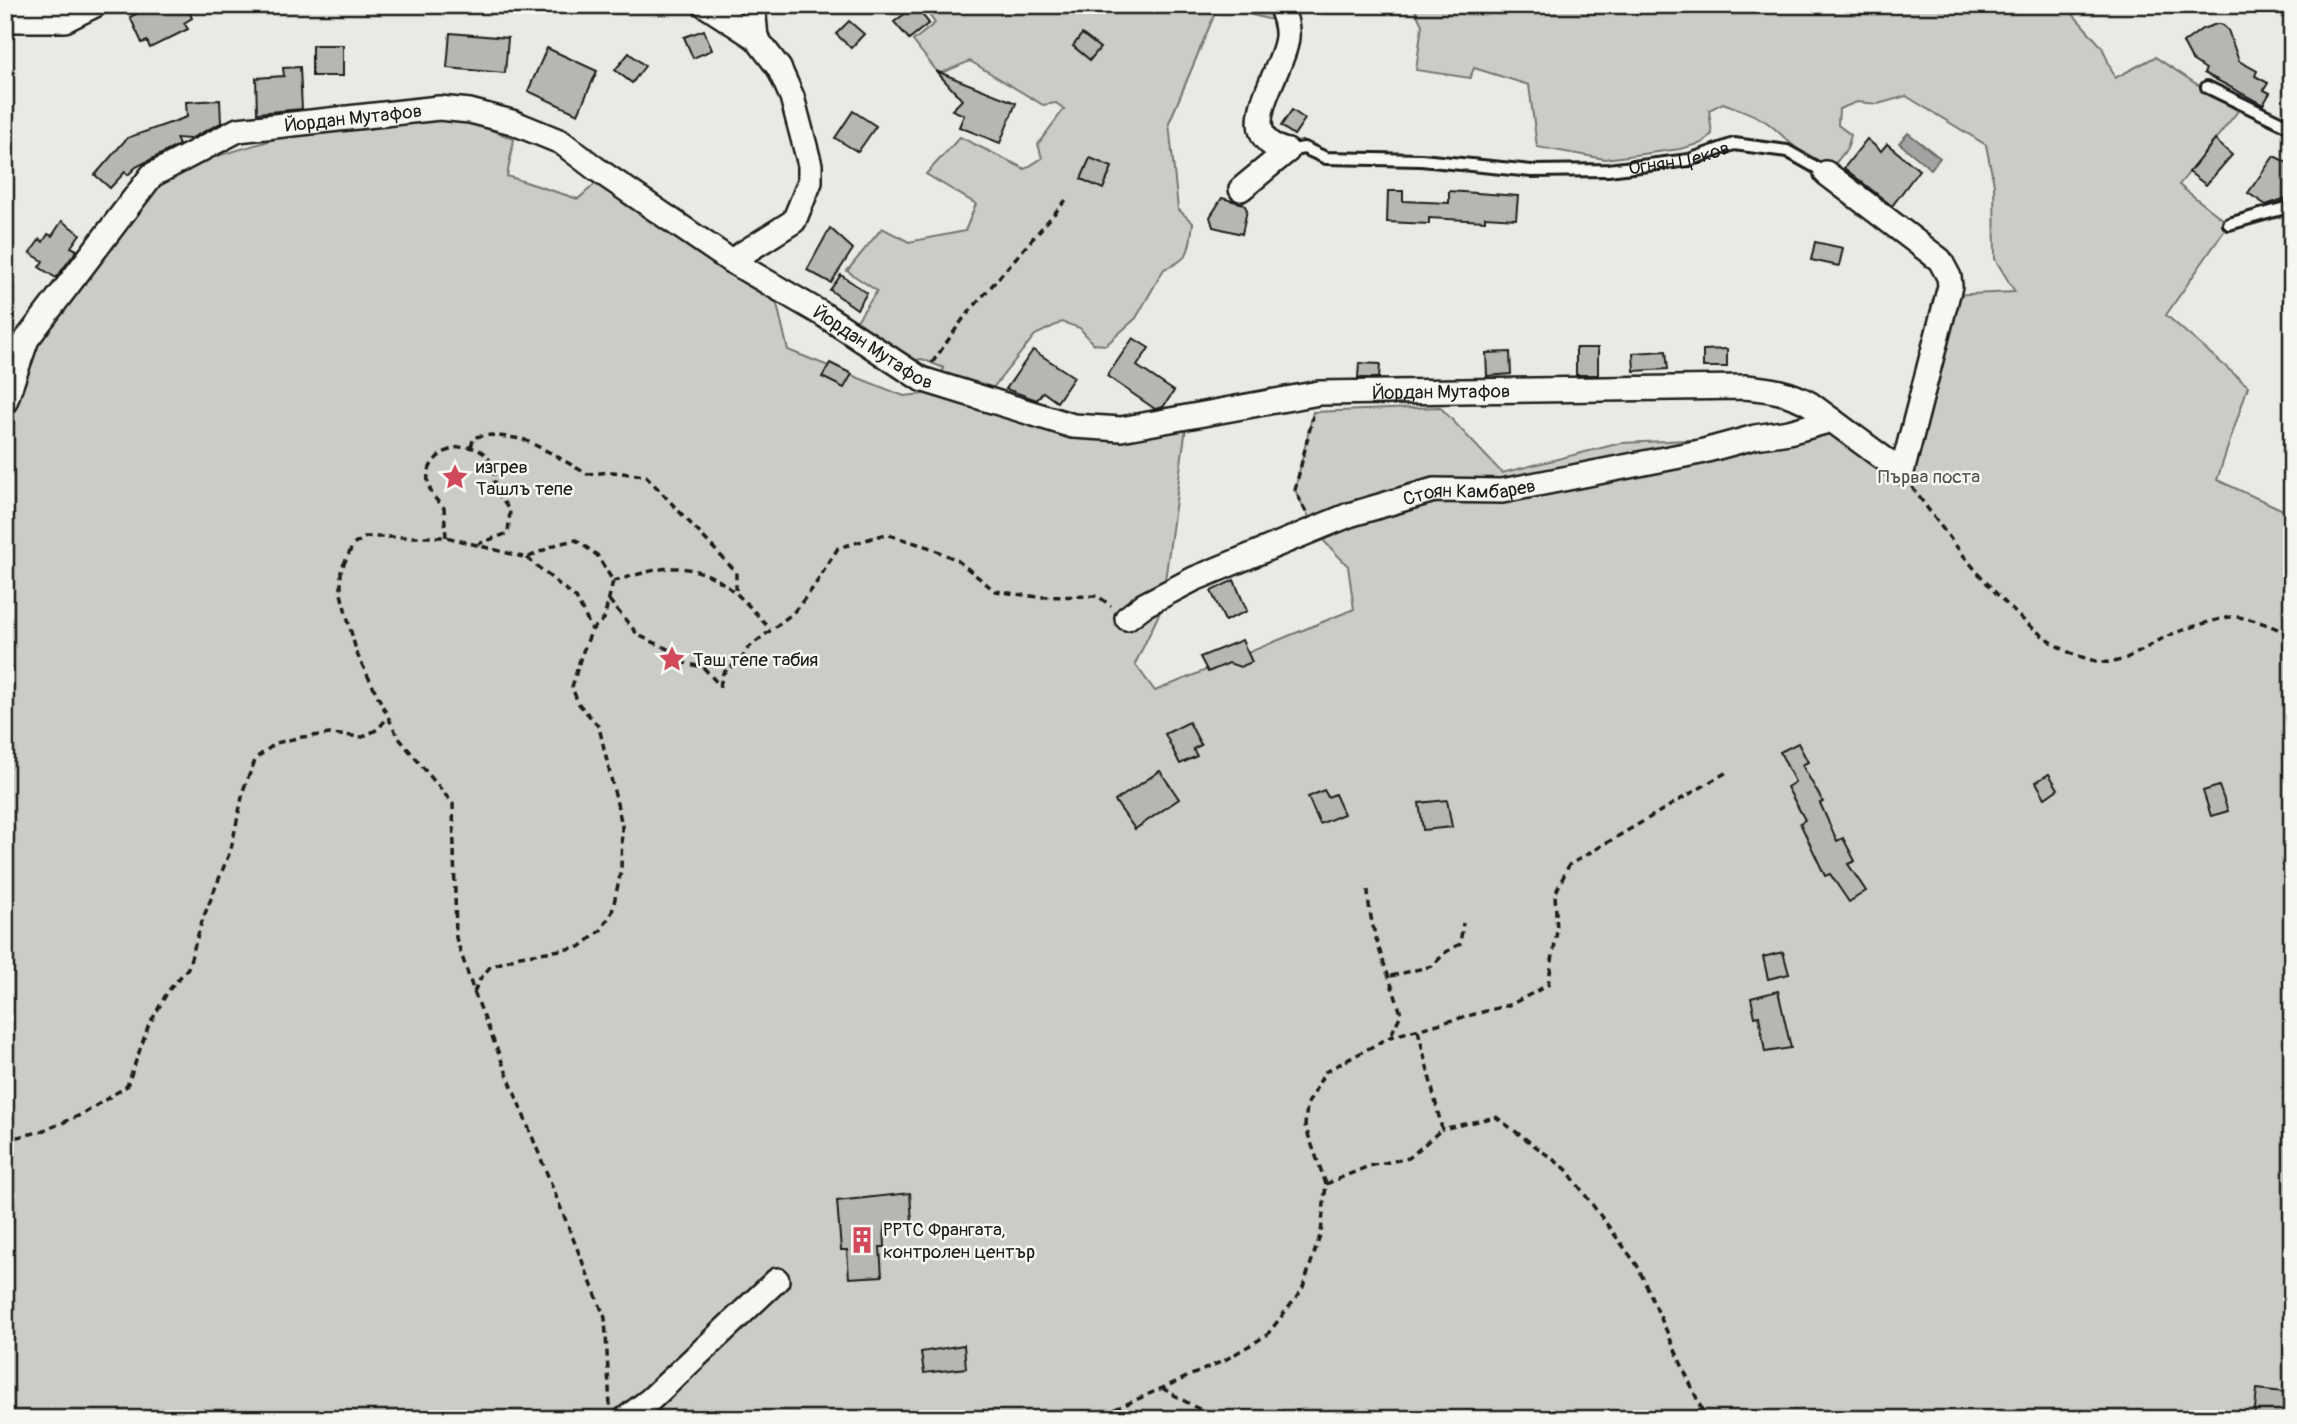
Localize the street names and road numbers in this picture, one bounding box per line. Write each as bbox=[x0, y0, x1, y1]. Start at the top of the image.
street label: Йордан Мутафов bbox=[284, 99, 423, 138]
street label: Огнян Цеков bbox=[1627, 136, 1733, 180]
street label: Йордан Мутафов bbox=[809, 301, 936, 395]
street label: Йордан Мутафов bbox=[1373, 379, 1511, 405]
street label: Стоян Камбарев bbox=[1400, 474, 1538, 511]

